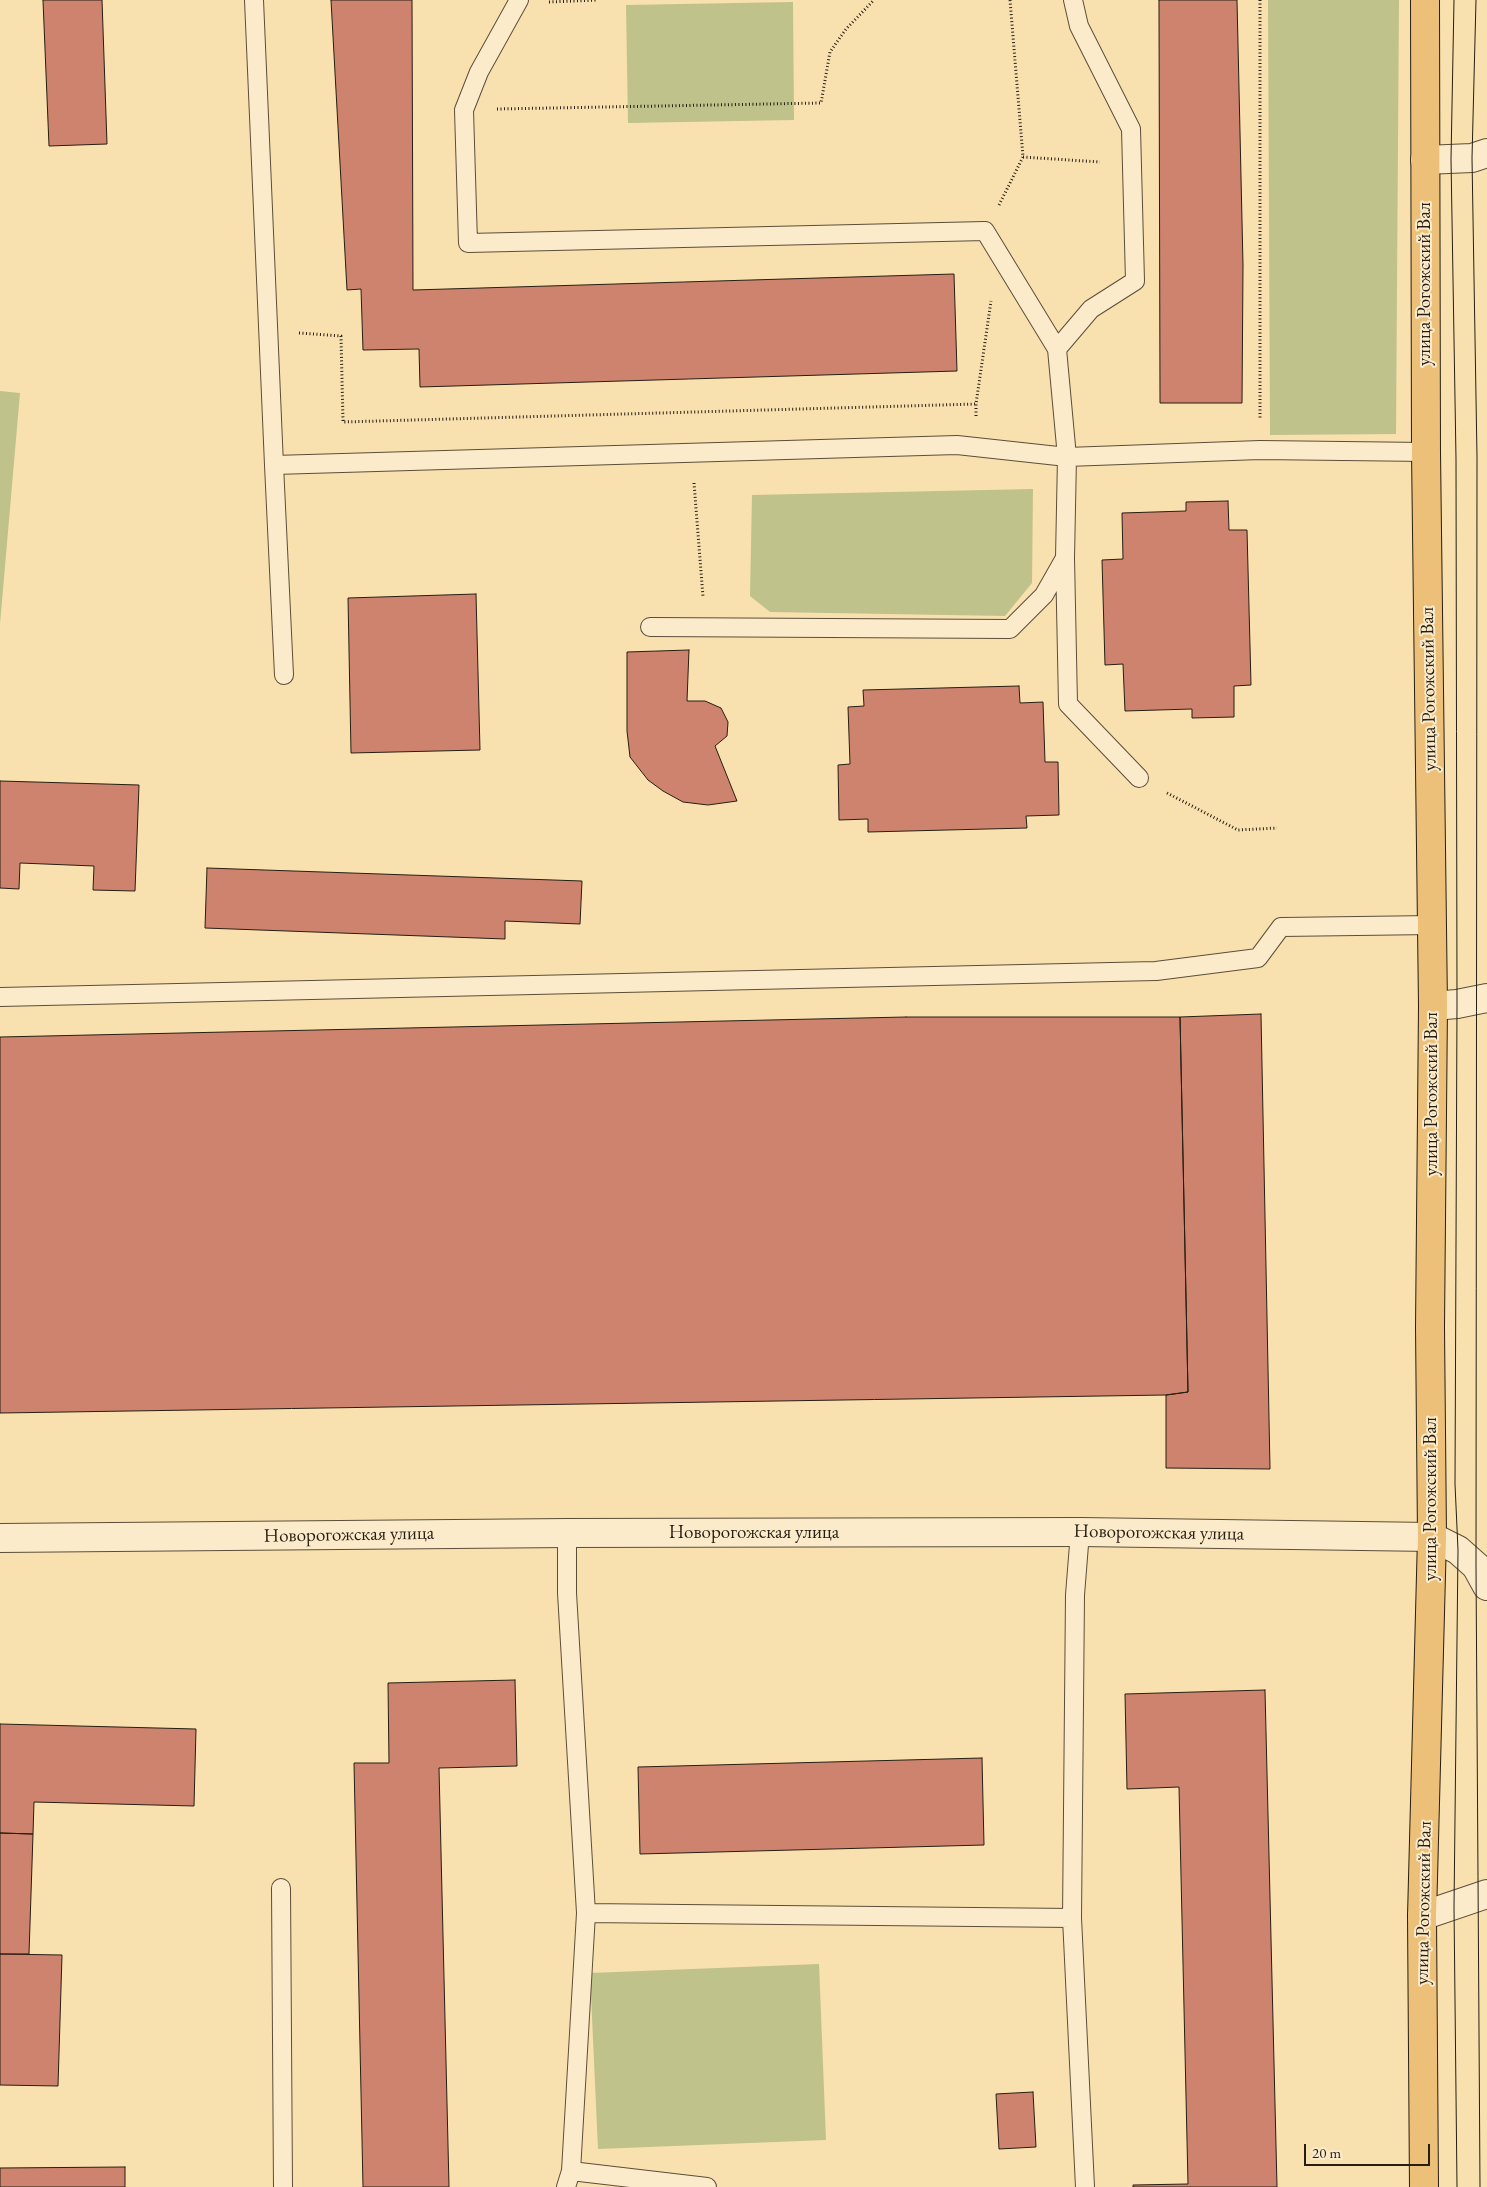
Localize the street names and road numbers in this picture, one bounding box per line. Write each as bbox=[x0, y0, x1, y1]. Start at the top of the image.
street label: улица Рогожский Вал bbox=[1414, 202, 1436, 366]
street label: улица Рогожский Вал bbox=[1416, 607, 1442, 771]
street label: улица Рогожский Вал bbox=[1421, 1012, 1443, 1176]
street label: улица Рогожский Вал bbox=[1420, 1417, 1442, 1581]
street label: Новорогожская улица bbox=[1074, 1520, 1244, 1546]
street label: Новорогожская улица bbox=[264, 1522, 434, 1548]
street label: Новорогожская улица bbox=[669, 1522, 839, 1544]
street label: улица Рогожский Вал bbox=[1411, 1821, 1437, 1985]

